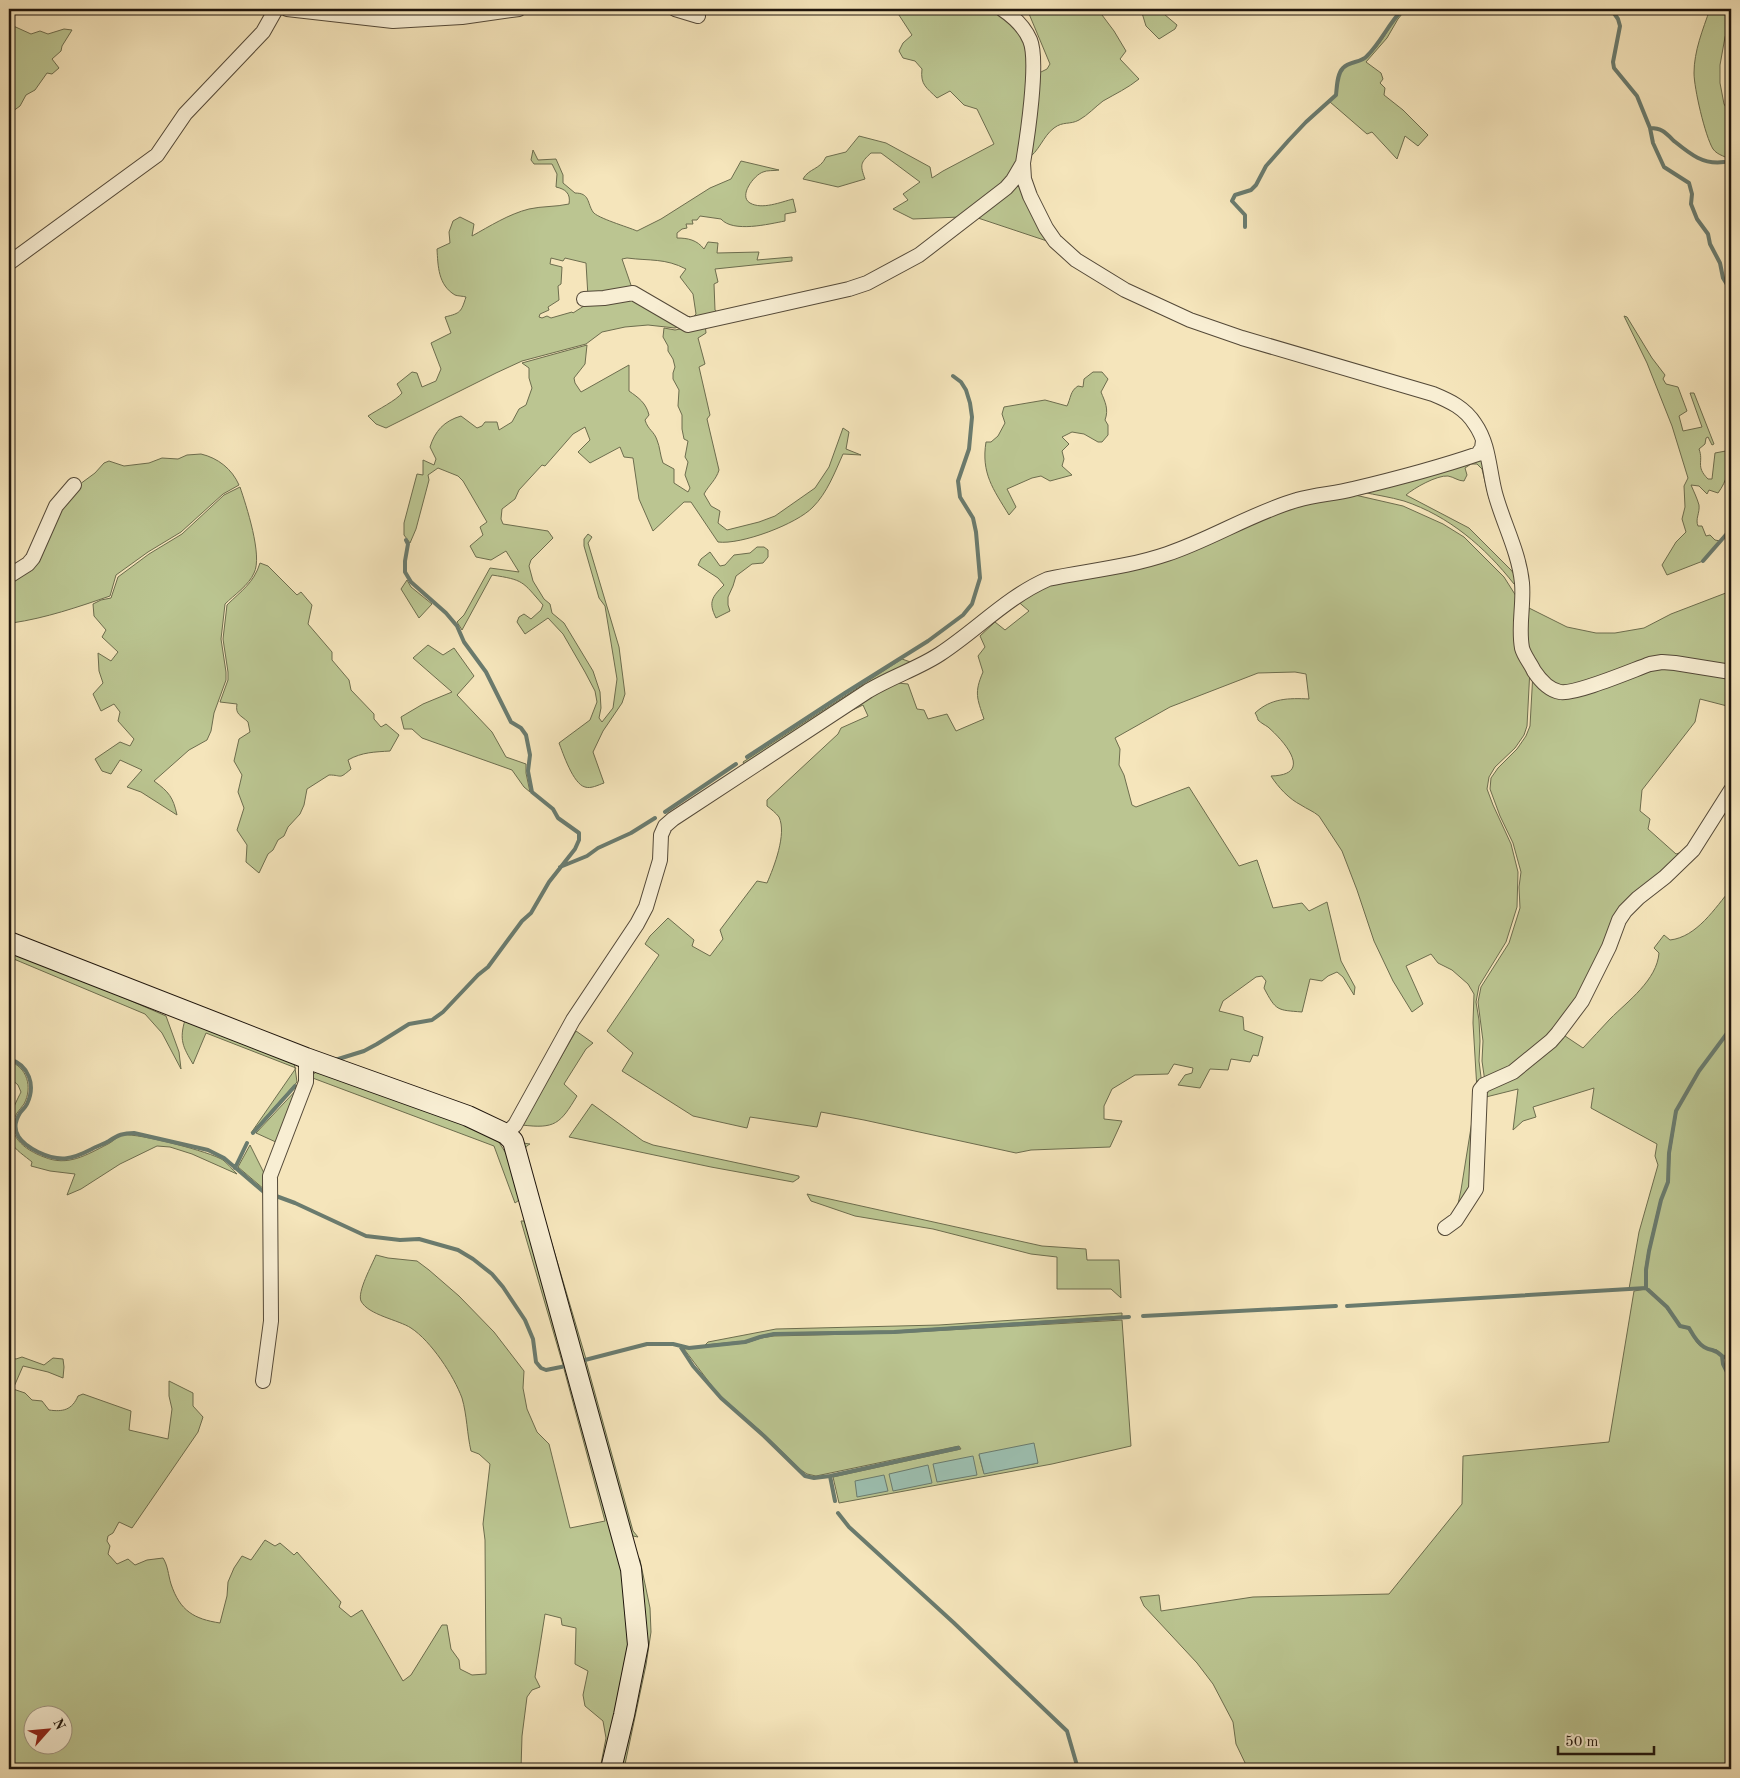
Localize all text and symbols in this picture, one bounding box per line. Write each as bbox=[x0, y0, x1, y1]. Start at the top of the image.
north arrow bbox=[22, 1706, 72, 1756]
text: N bbox=[50, 1717, 67, 1733]
scale bar bbox=[1558, 1723, 1654, 1755]
text: 50 m bbox=[1565, 1735, 1599, 1750]

